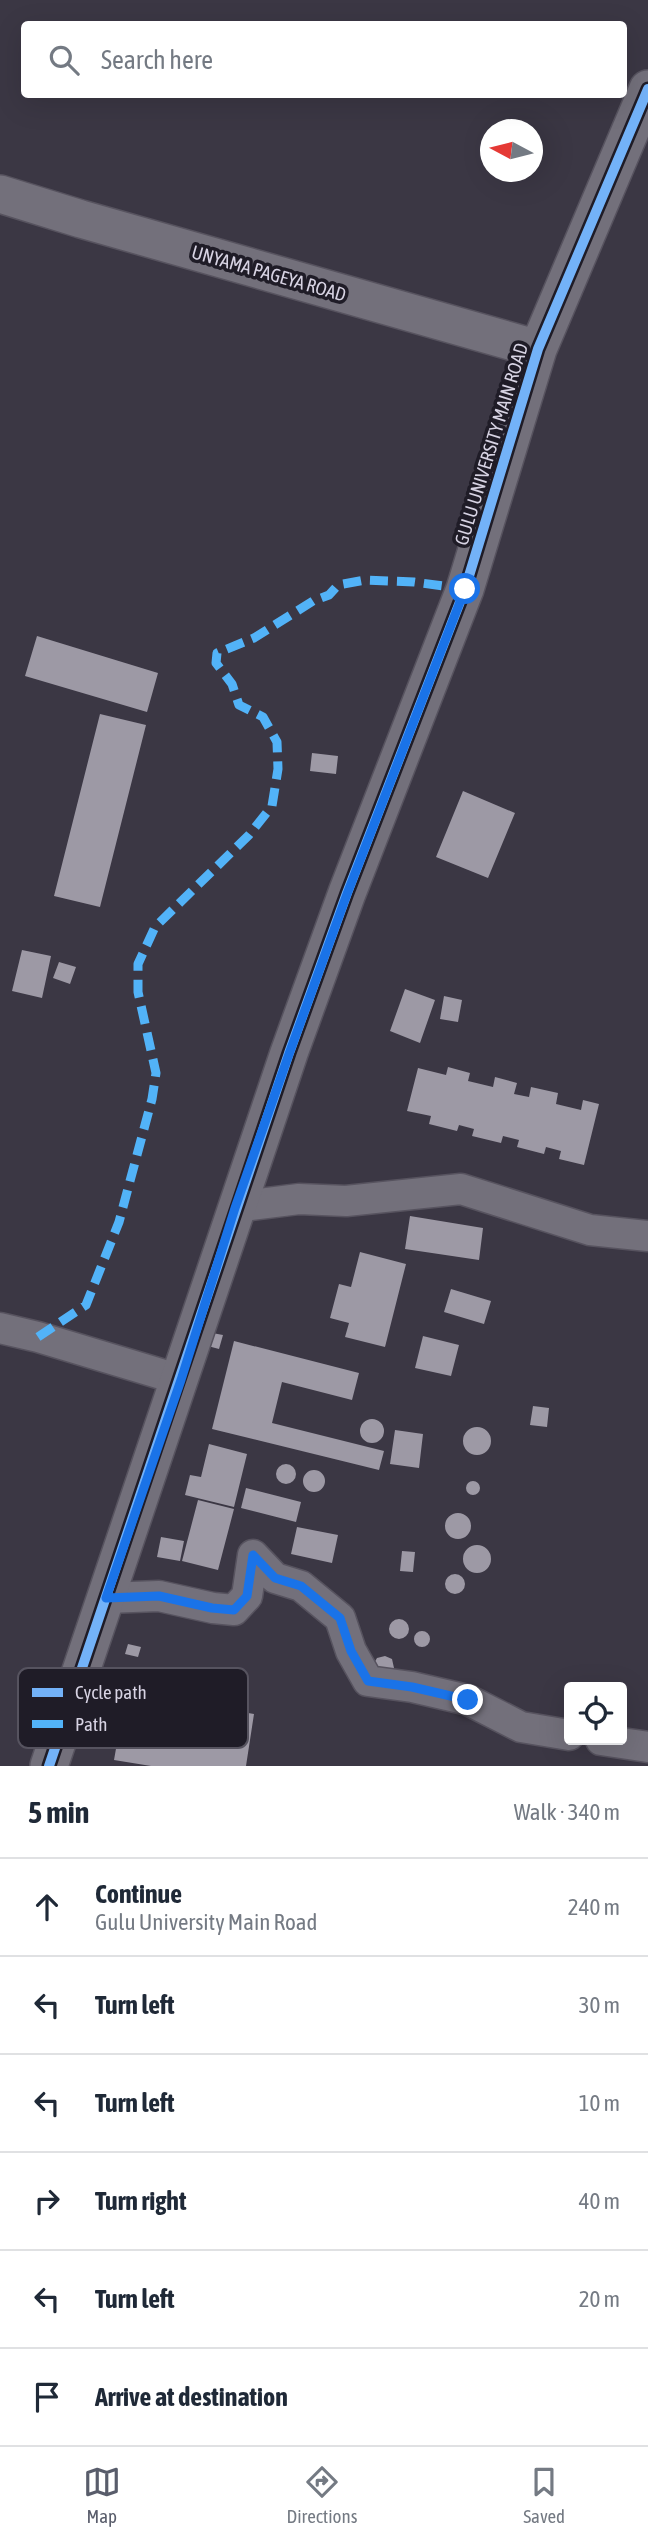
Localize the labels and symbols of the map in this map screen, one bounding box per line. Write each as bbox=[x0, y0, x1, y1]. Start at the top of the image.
north arrow bbox=[480, 119, 543, 182]
street label: UNYAMA PAGEYA ROAD bbox=[189, 240, 349, 306]
street label: GULU UNIVERSITY MAIN ROAD bbox=[450, 340, 532, 548]
route start bbox=[449, 573, 480, 604]
legend bbox=[18, 1668, 248, 1748]
text: Cycle path bbox=[75, 1681, 147, 1703]
route end bbox=[452, 1684, 483, 1715]
text: Path bbox=[75, 1713, 107, 1735]

